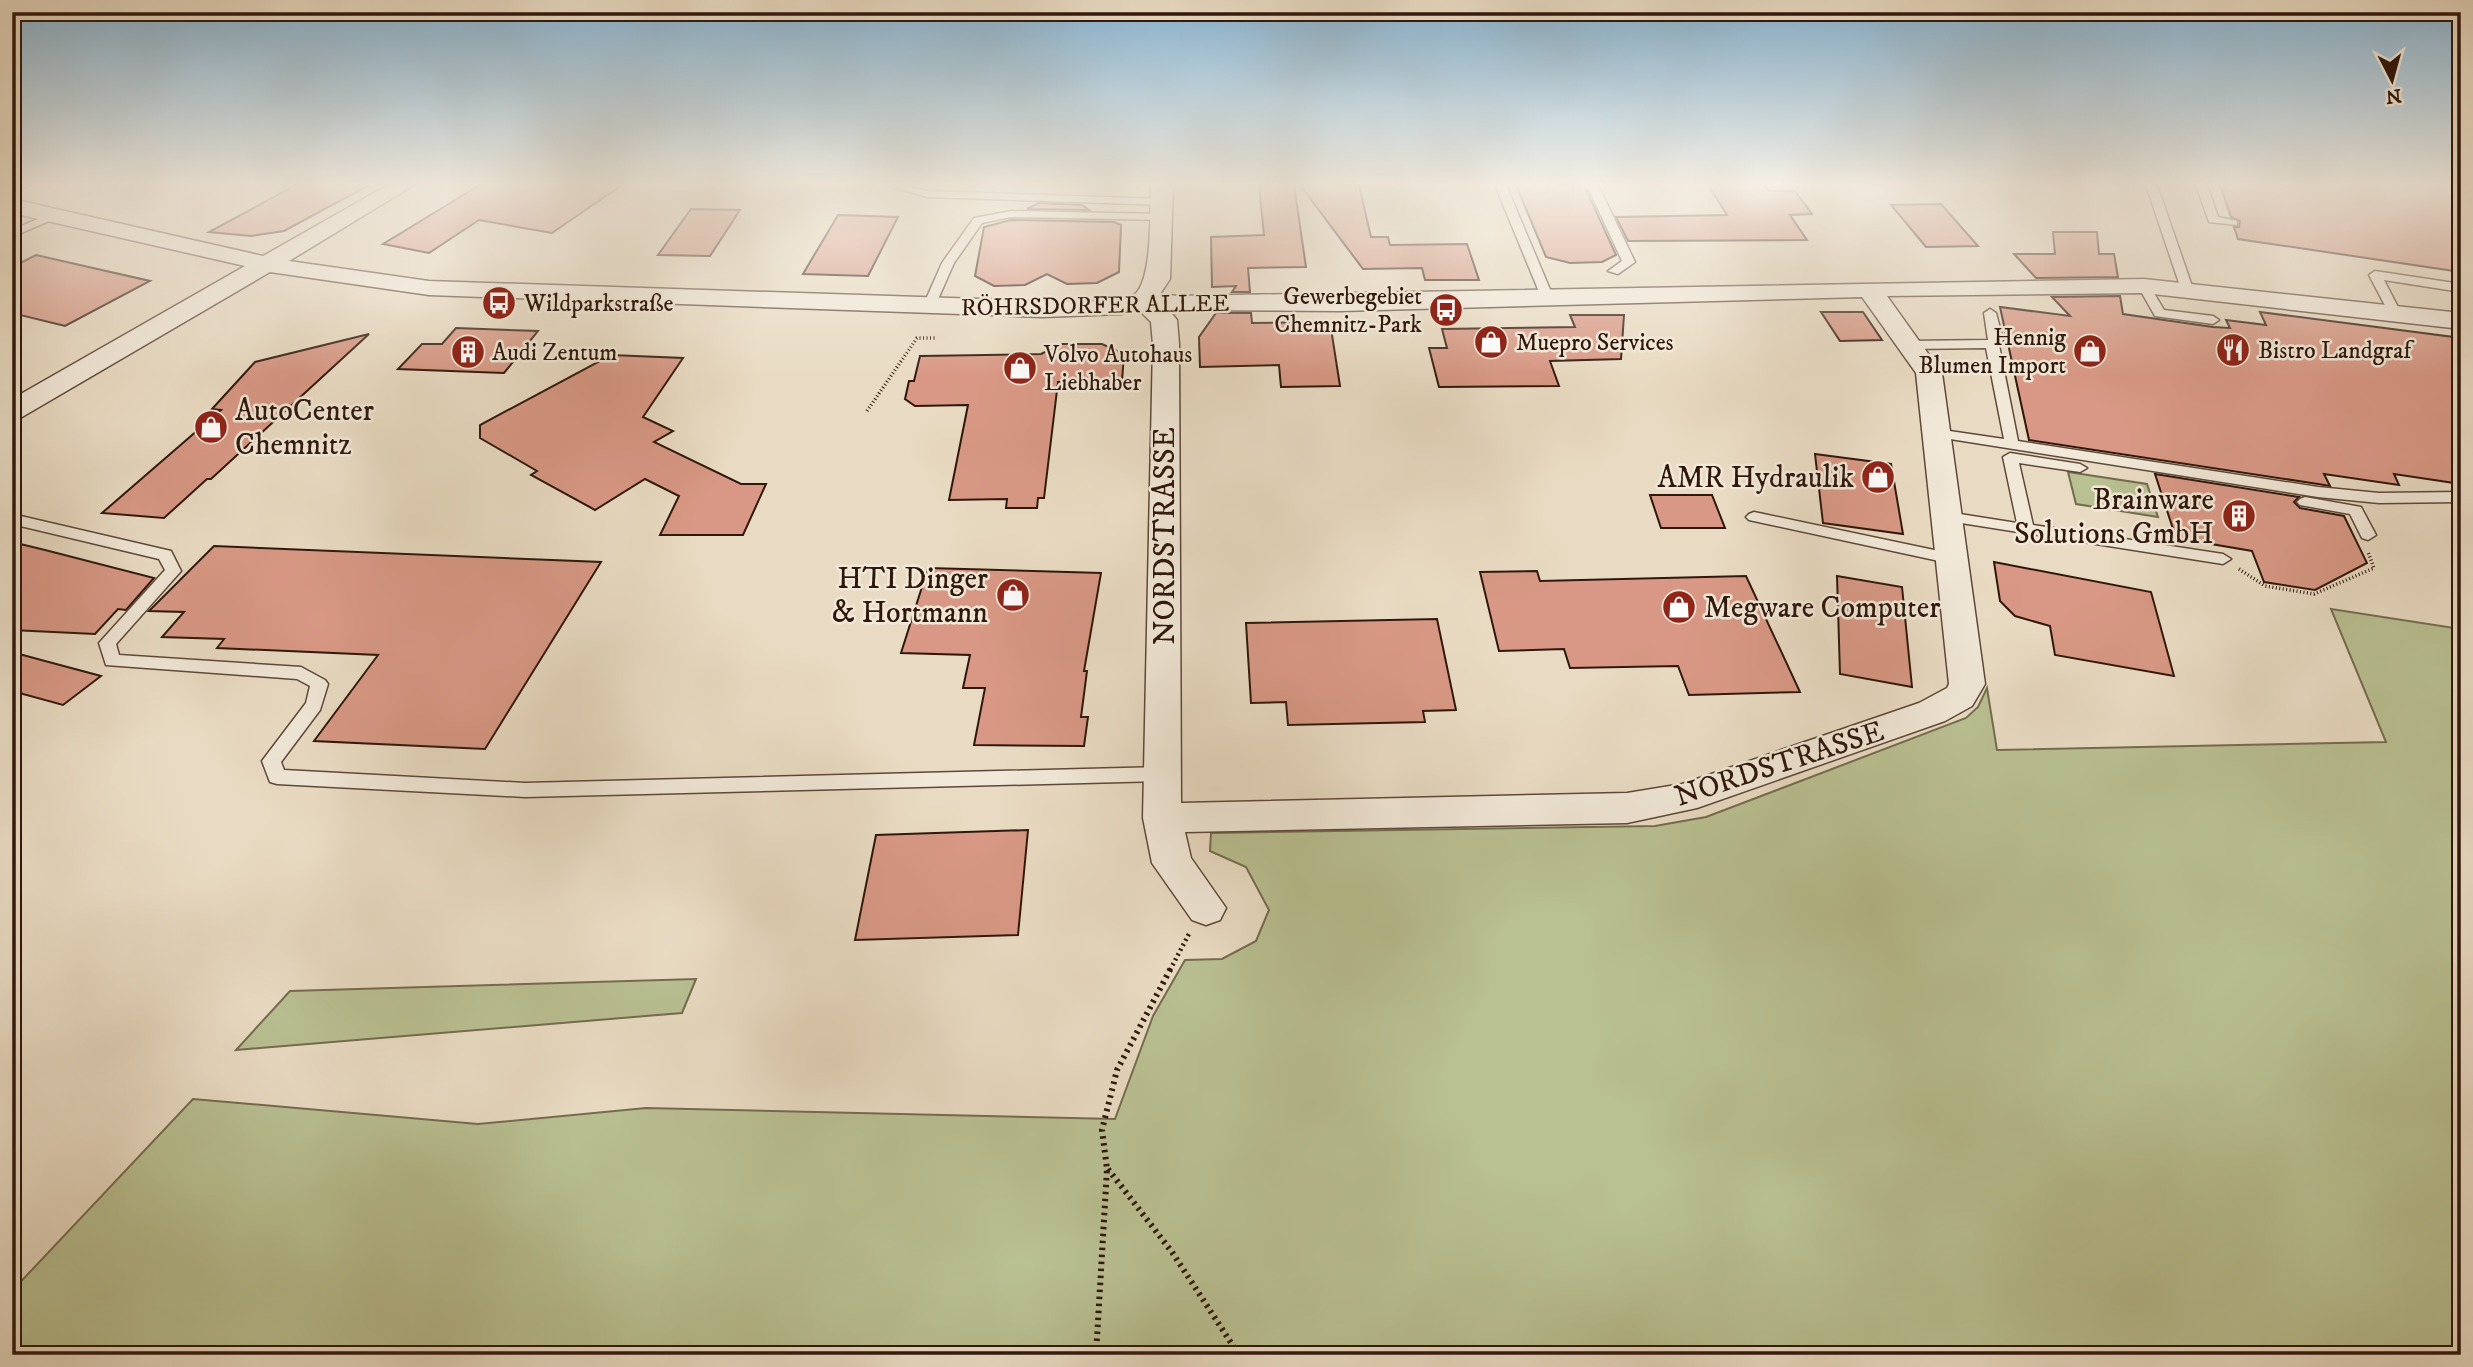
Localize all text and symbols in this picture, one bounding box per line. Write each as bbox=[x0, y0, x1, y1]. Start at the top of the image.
north arrow bbox=[2358, 46, 2428, 116]
text: N bbox=[2384, 83, 2403, 108]
place label: Gewerbegebiet Chemnitz-Park bbox=[1274, 282, 1422, 340]
bus stop icon: Wildparkstraße bbox=[480, 284, 518, 322]
place label: Wildparkstraße bbox=[523, 289, 674, 319]
street label: RÖHRSDORFER ALLEE bbox=[961, 289, 1230, 323]
bus stop icon: Gewerbegebiet Chemnitz-Park bbox=[1427, 291, 1465, 329]
shop icon: Muepro Services bbox=[1472, 323, 1510, 361]
place label: Hennig Blumen Import bbox=[1918, 323, 2066, 381]
place label: Muepro Services bbox=[1516, 328, 1674, 358]
restaurant icon: Bistro Landgraf bbox=[2214, 331, 2252, 369]
shop icon: Hennig Blumen Import bbox=[2071, 332, 2109, 370]
building icon: Audi Zentum bbox=[449, 333, 487, 371]
place label: Bistro Landgraf bbox=[2258, 336, 2414, 366]
place label: Audi Zentum bbox=[492, 338, 617, 368]
place label: Volvo Autohaus Liebhaber bbox=[1043, 340, 1192, 398]
shop icon: Volvo Autohaus Liebhaber bbox=[1001, 349, 1039, 387]
place label: AutoCenter Chemnitz bbox=[235, 393, 374, 464]
shop icon: AutoCenter Chemnitz bbox=[192, 408, 230, 446]
street label: NORDSTRASSE bbox=[1147, 427, 1184, 645]
shop icon: AMR Hydraulik bbox=[1859, 458, 1897, 496]
place label: AMR Hydraulik bbox=[1658, 460, 1854, 497]
place label: Brainware Solutions GmbH bbox=[2014, 482, 2214, 553]
building icon: Brainware Solutions GmbH bbox=[2220, 497, 2258, 535]
place label: HTI Dinger & Hortmann bbox=[832, 561, 988, 632]
shop icon: HTI Dinger & Hortmann bbox=[994, 576, 1032, 614]
shop icon: Megware Computer bbox=[1660, 588, 1698, 626]
place label: Megware Computer bbox=[1704, 590, 1940, 627]
street label: NORDSTRASSE bbox=[1670, 713, 1889, 816]

